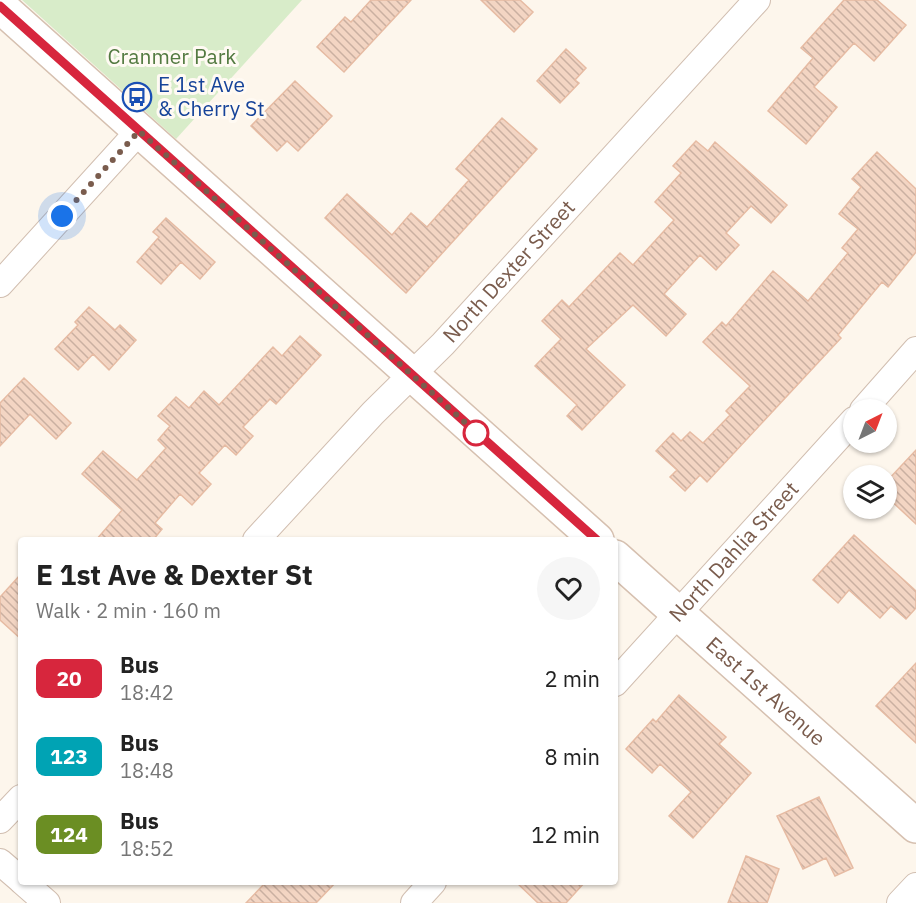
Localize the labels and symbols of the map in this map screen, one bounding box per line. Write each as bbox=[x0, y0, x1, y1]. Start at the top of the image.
park label: Cranmer Park bbox=[108, 42, 236, 70]
place label: E 1st Ave & Cherry St bbox=[158, 70, 265, 122]
bus stop icon: E 1st Ave & Cherry St bbox=[121, 81, 153, 113]
street label: North Dexter Street bbox=[436, 194, 581, 348]
your location bbox=[47, 201, 77, 231]
north arrow bbox=[843, 399, 897, 453]
unlabelled marker bbox=[463, 420, 489, 446]
street label: North Dahlia Street bbox=[662, 475, 804, 628]
street label: East 1st Avenue bbox=[701, 630, 832, 752]

